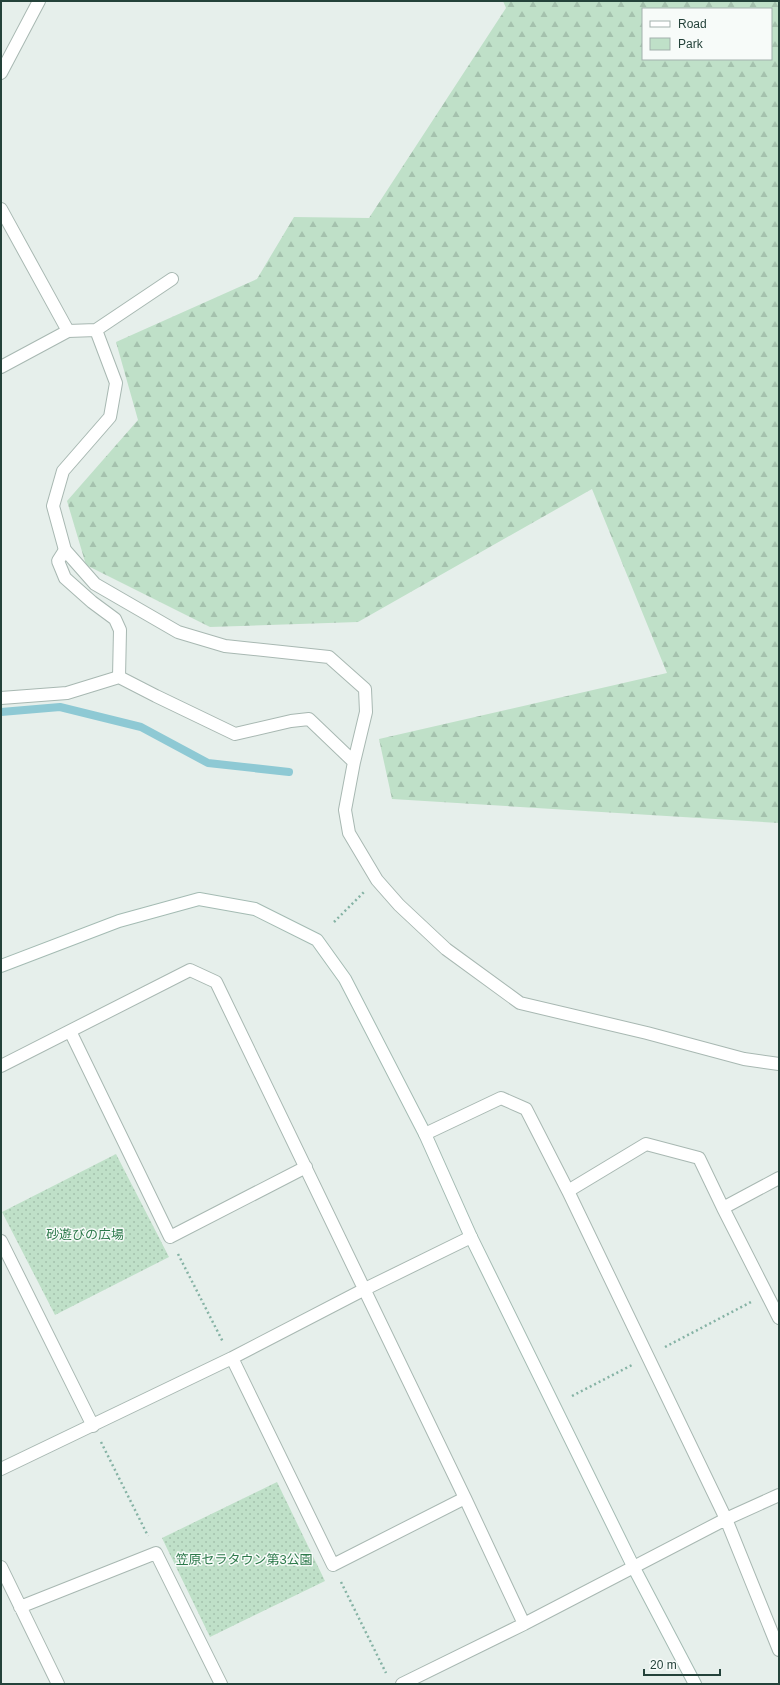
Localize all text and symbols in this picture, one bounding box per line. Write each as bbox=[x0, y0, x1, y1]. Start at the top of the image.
legend bbox=[642, 8, 772, 60]
text: Road bbox=[678, 17, 707, 31]
text: Park bbox=[678, 37, 704, 51]
park label: 砂遊びの広場 bbox=[46, 1227, 124, 1242]
park label: 笠原セラタウン第3公園 bbox=[175, 1552, 313, 1567]
scale bar bbox=[644, 1651, 720, 1677]
text: 20 m bbox=[650, 1658, 677, 1672]

